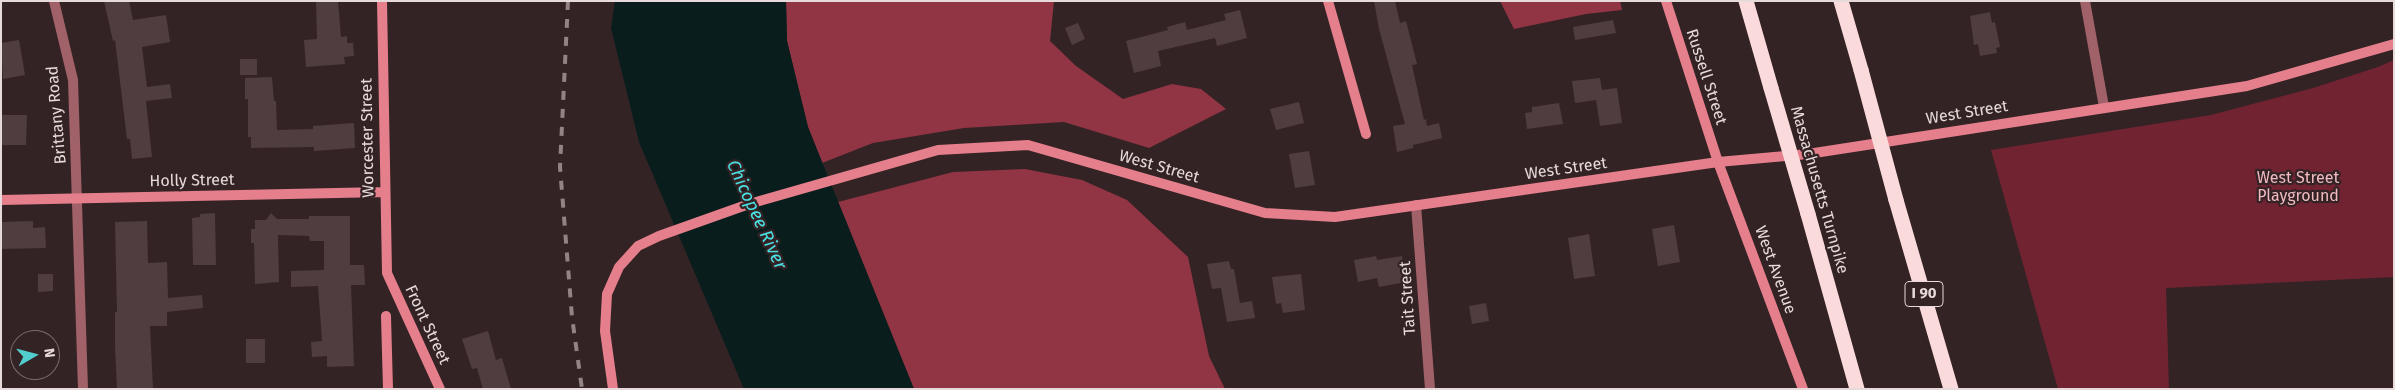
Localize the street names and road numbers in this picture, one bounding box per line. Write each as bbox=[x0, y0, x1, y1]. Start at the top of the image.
street label: Russell Street bbox=[1681, 27, 1731, 127]
street label: Brittany Road bbox=[43, 65, 71, 165]
street label: Worcester Street bbox=[357, 78, 379, 198]
street label: West Street bbox=[1925, 97, 2009, 129]
street label: Massachusetts Turnpike bbox=[1786, 104, 1852, 276]
street label: West Street bbox=[1117, 146, 1201, 188]
street label: West Street bbox=[1524, 154, 1608, 184]
street label: Holly Street bbox=[149, 171, 235, 191]
street label: West Avenue bbox=[1750, 223, 1800, 317]
street label: Tait Street bbox=[1396, 260, 1420, 336]
street label: Front Street bbox=[400, 282, 454, 368]
road number: I 90 bbox=[1905, 282, 1943, 306]

